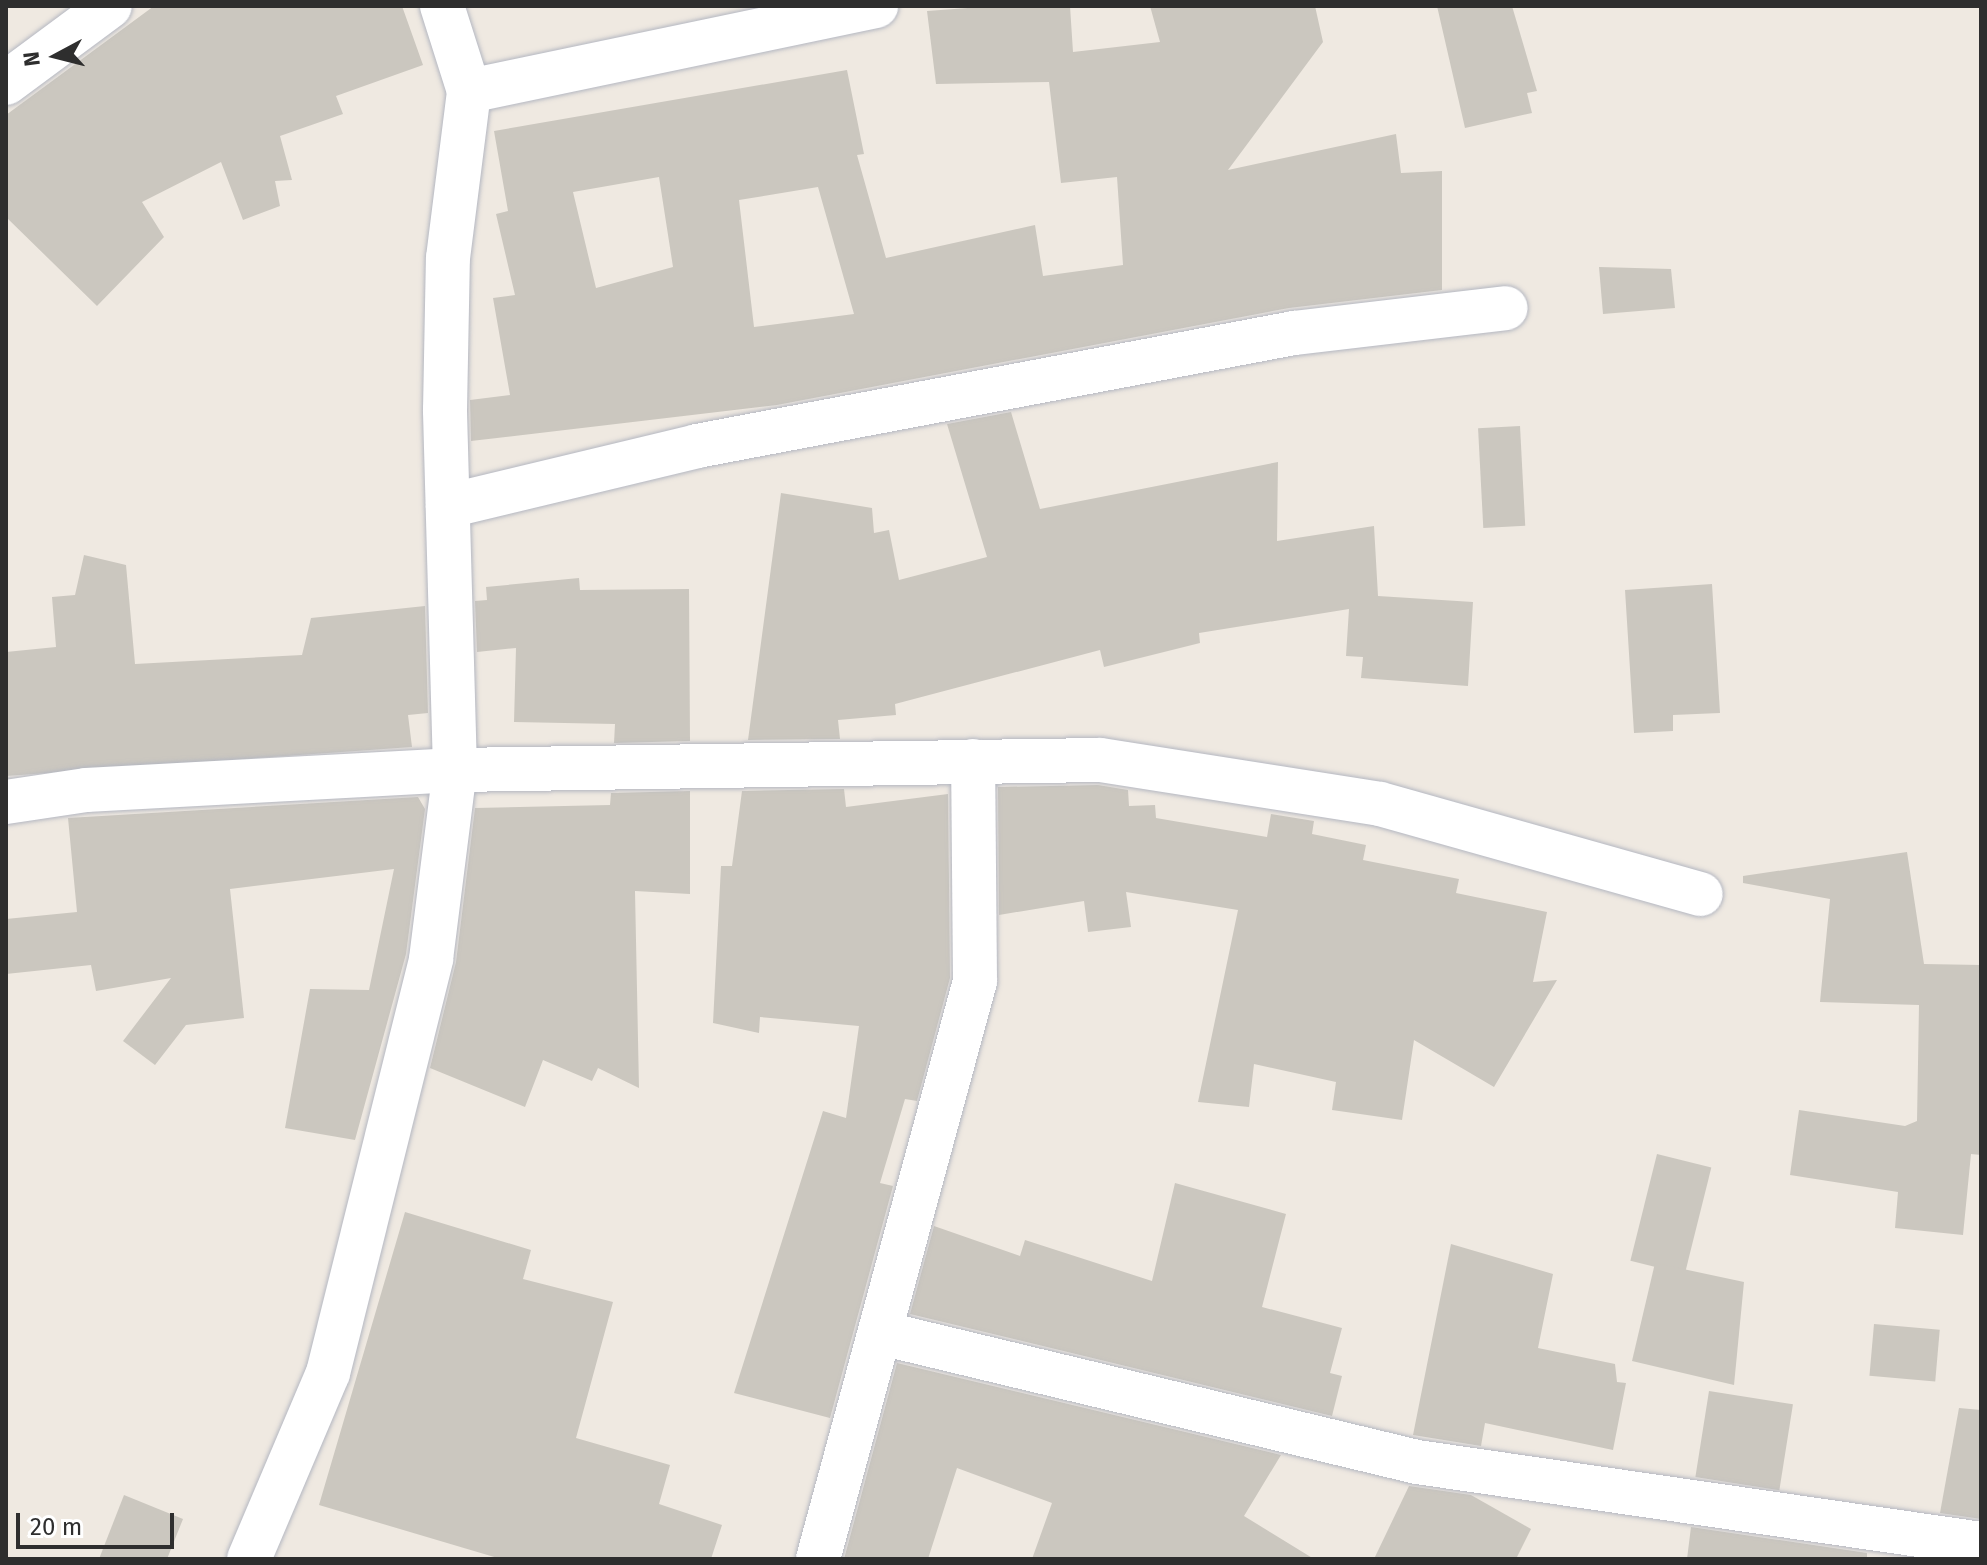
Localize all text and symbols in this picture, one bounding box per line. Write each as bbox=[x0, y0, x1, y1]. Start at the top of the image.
north arrow bbox=[16, 16, 96, 96]
text: N bbox=[17, 50, 46, 68]
scale bar bbox=[20, 1497, 178, 1547]
text: 20 m bbox=[30, 1513, 82, 1541]

